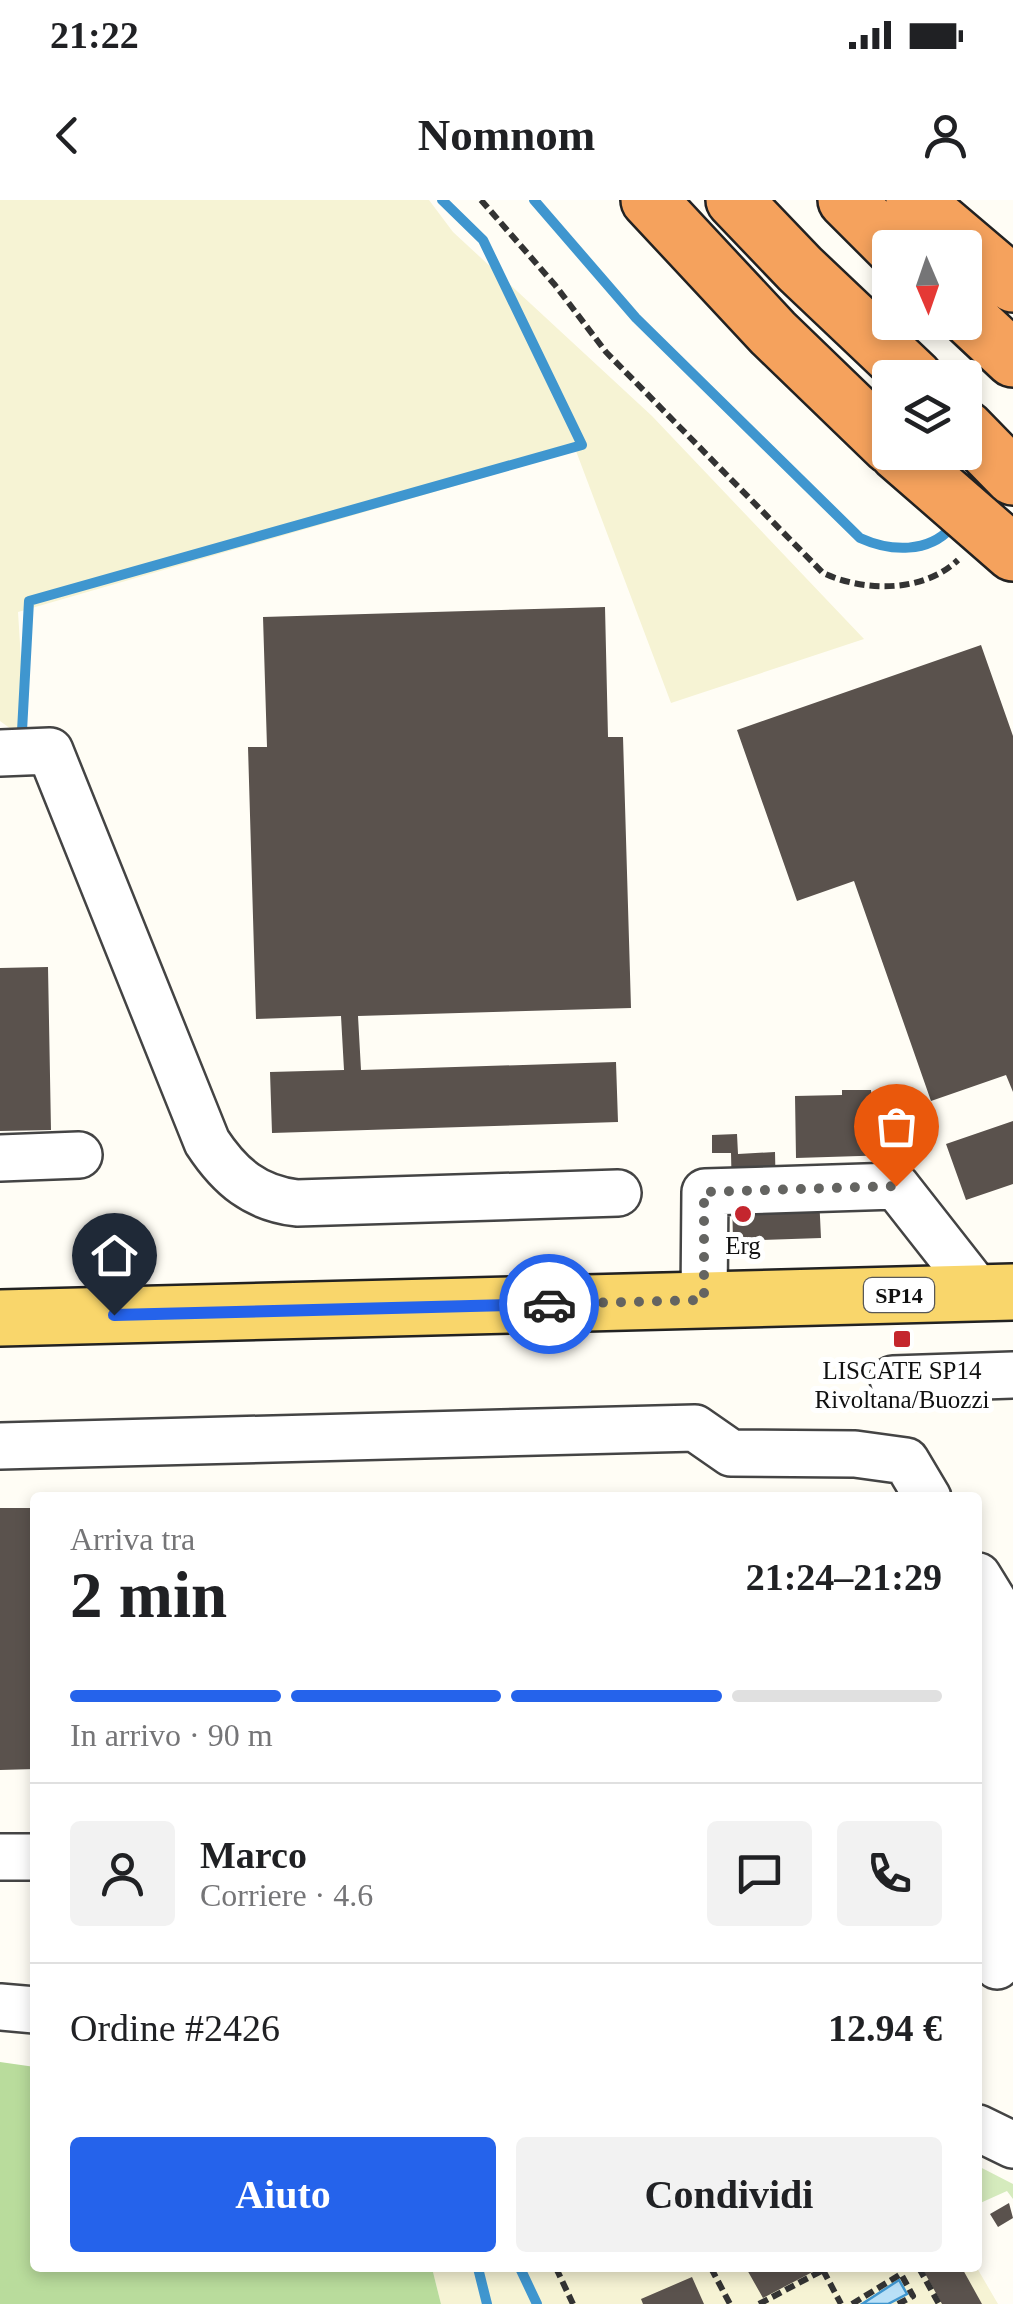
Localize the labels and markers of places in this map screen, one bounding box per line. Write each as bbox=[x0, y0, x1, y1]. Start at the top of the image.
pin bbox=[854, 1084, 939, 1187]
marker: Erg bbox=[732, 1203, 754, 1225]
pin bbox=[72, 1213, 157, 1316]
place label: Erg bbox=[725, 1232, 761, 1259]
marker: LISCATE SP14 Rivoltana/Buozzi bbox=[891, 1328, 913, 1350]
place label: LISCATE SP14 Rivoltana/Buozzi bbox=[815, 1357, 990, 1413]

